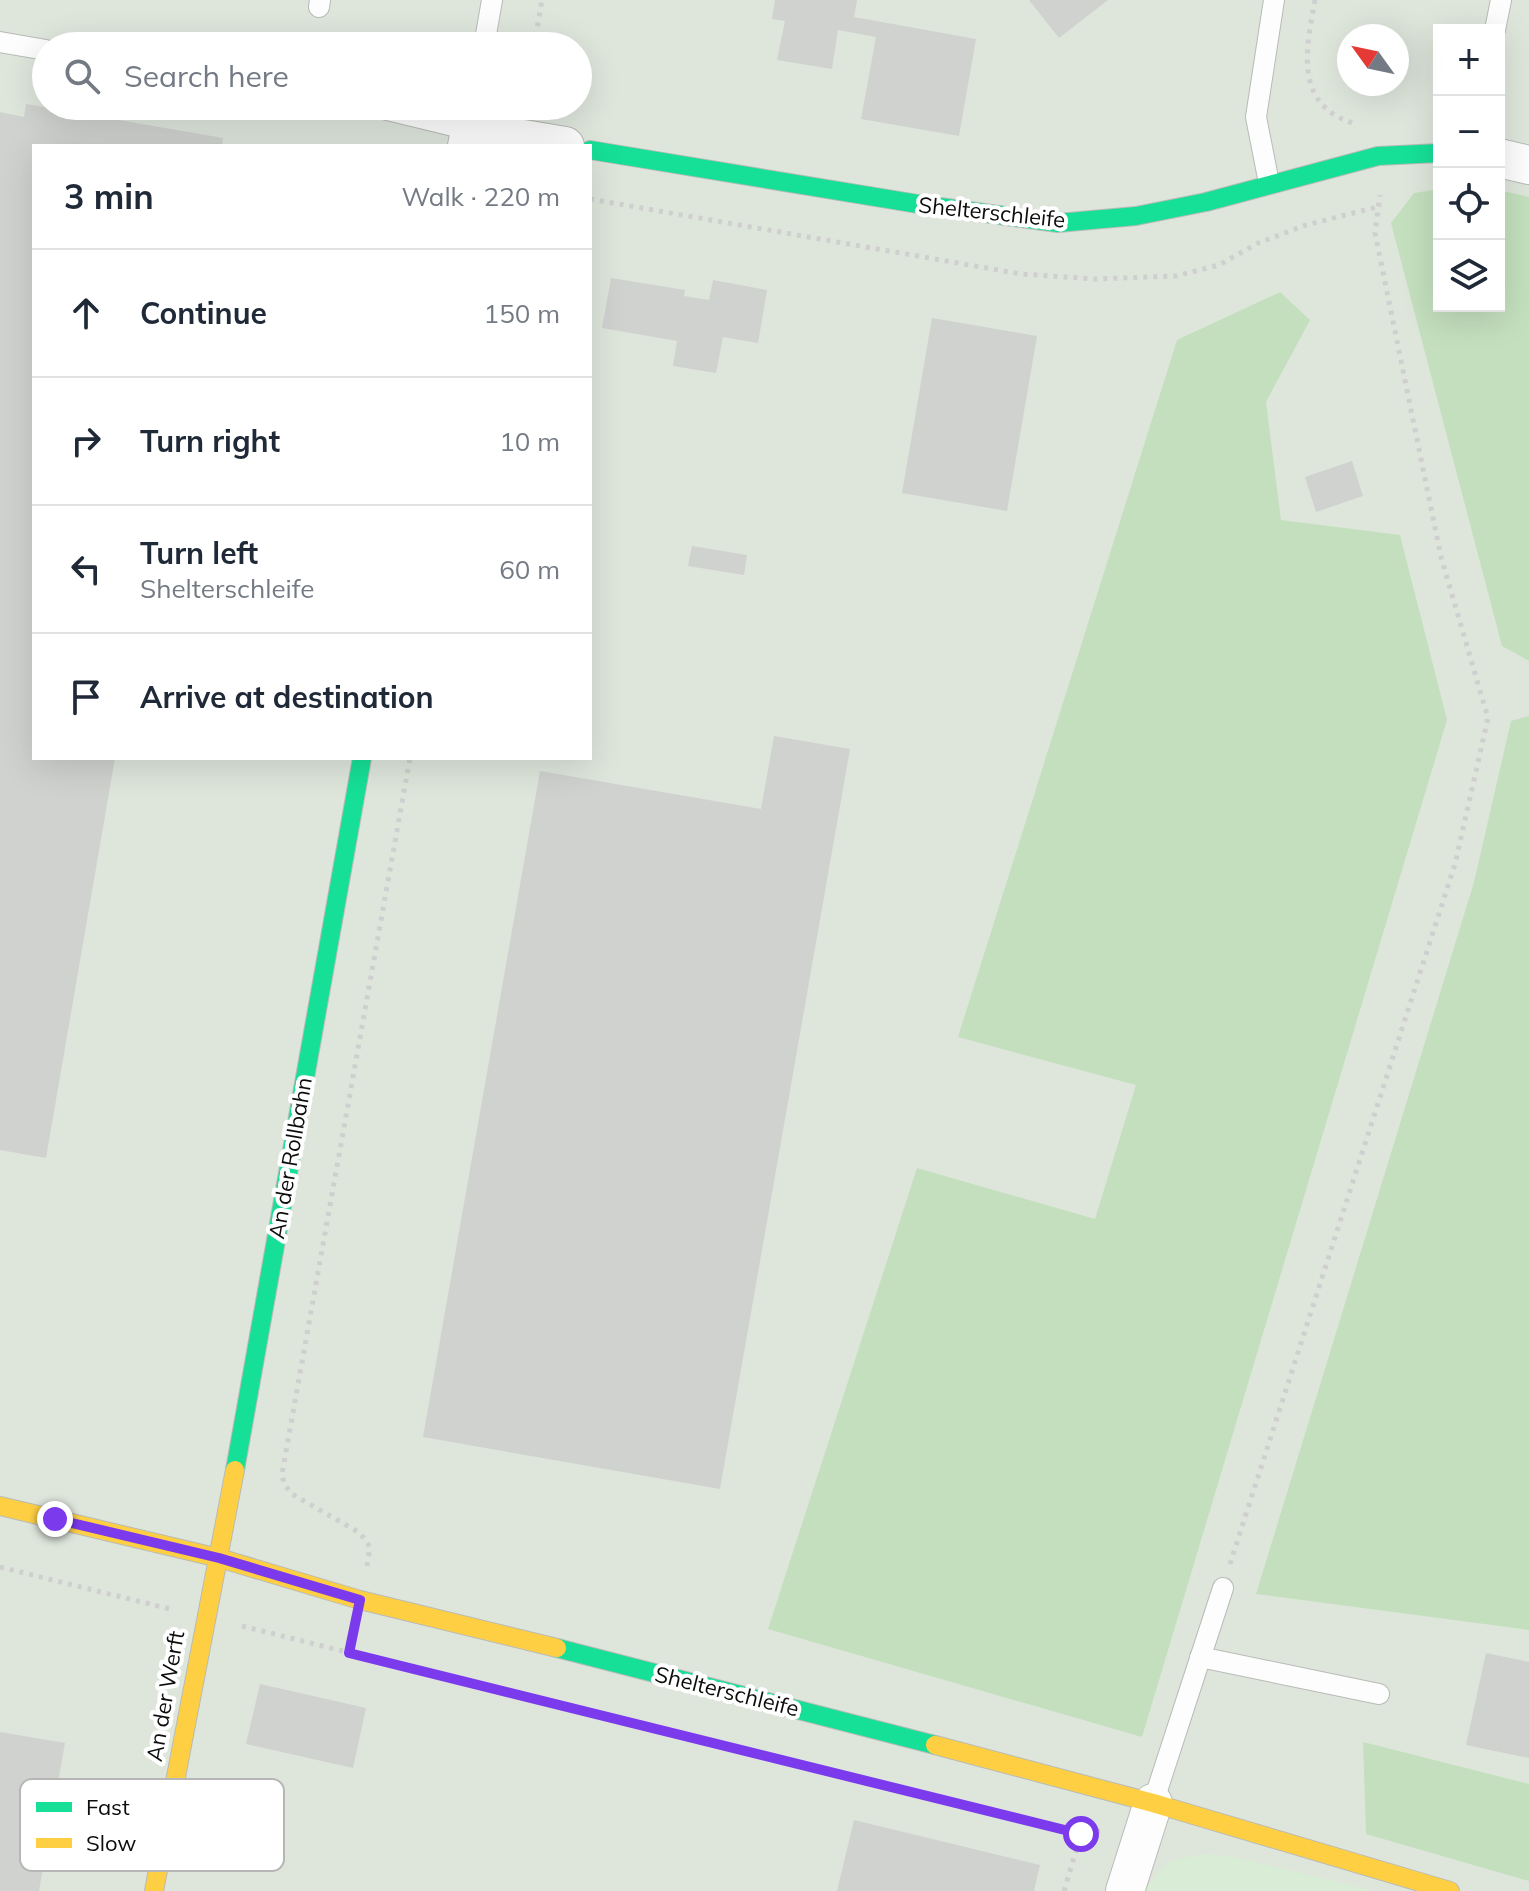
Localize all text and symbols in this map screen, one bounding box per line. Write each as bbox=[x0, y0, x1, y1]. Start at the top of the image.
north arrow bbox=[1337, 24, 1409, 96]
map controls bbox=[1433, 24, 1505, 312]
button: + bbox=[1433, 24, 1505, 96]
search box bbox=[32, 32, 592, 120]
icon: search bbox=[60, 54, 104, 98]
text: Search here bbox=[124, 57, 289, 95]
button: − bbox=[1433, 96, 1505, 168]
button: locate bbox=[1433, 168, 1505, 240]
text: 3 min bbox=[64, 175, 154, 218]
text: Walk · 220 m bbox=[401, 180, 560, 213]
street label: Shelterschleife bbox=[917, 190, 1067, 234]
button: layers bbox=[1433, 240, 1505, 312]
icon: ahead bbox=[64, 291, 108, 335]
text: Continue bbox=[140, 294, 267, 332]
text: 150 m bbox=[484, 297, 560, 330]
icon: right bbox=[64, 419, 108, 463]
text: Turn right bbox=[140, 422, 280, 460]
text: 10 m bbox=[499, 425, 560, 458]
text: Turn left bbox=[140, 534, 258, 572]
icon: left bbox=[64, 547, 108, 591]
text: 60 m bbox=[499, 553, 560, 586]
text: Shelterschleife bbox=[140, 572, 314, 605]
icon: arrive bbox=[64, 675, 108, 719]
text: Arrive at destination bbox=[140, 678, 434, 716]
street label: An der Rollbahn bbox=[262, 1075, 318, 1241]
route end bbox=[37, 1501, 73, 1537]
street label: An der Werft bbox=[140, 1628, 190, 1763]
street label: Shelterschleife bbox=[652, 1660, 802, 1722]
legend bbox=[20, 1779, 284, 1871]
text: Fast bbox=[86, 1793, 130, 1821]
route start bbox=[1063, 1816, 1099, 1852]
text: Slow bbox=[86, 1829, 136, 1857]

